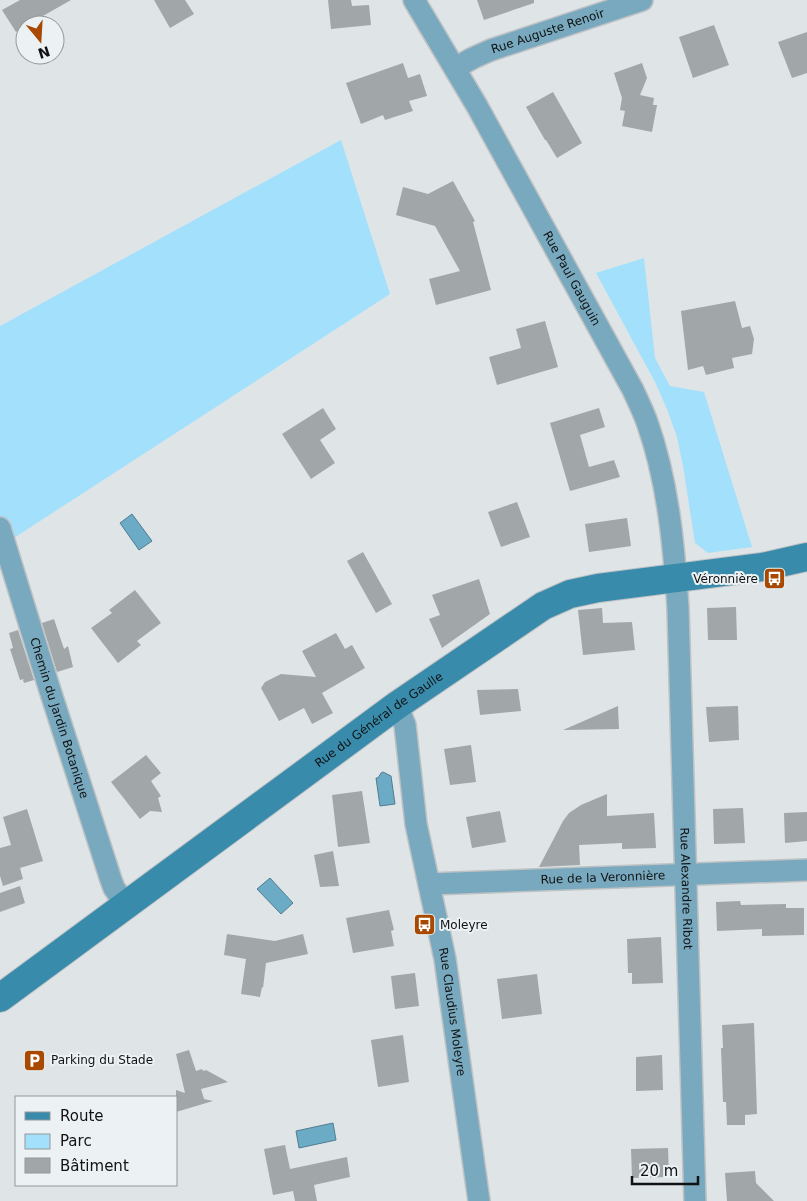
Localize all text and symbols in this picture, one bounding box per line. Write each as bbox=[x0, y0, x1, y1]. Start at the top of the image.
street label: Rue Auguste Renoir bbox=[489, 6, 606, 56]
north arrow bbox=[15, 15, 65, 65]
text: N bbox=[36, 43, 52, 62]
street label: Rue Paul Gauguin bbox=[540, 229, 603, 328]
bus stop icon: Véronnière bbox=[762, 567, 786, 591]
place label: Véronnière bbox=[693, 572, 758, 586]
street label: Chemin du Jardin Botanique bbox=[27, 636, 91, 800]
street label: Rue du Général de Gaulle bbox=[312, 669, 445, 770]
street label: Rue Alexandre Ribot bbox=[677, 827, 695, 950]
street label: Rue de la Veronnière bbox=[540, 868, 665, 887]
bus stop icon: Moleyre bbox=[412, 913, 436, 937]
place label: Moleyre bbox=[440, 918, 488, 932]
street label: Rue Claudius Moleyre bbox=[436, 946, 468, 1077]
parking icon: Parking du Stade bbox=[23, 1048, 47, 1072]
place label: Parking du Stade bbox=[51, 1053, 153, 1067]
legend bbox=[15, 1096, 178, 1186]
text: Route bbox=[60, 1107, 104, 1125]
text: Parc bbox=[60, 1132, 92, 1150]
scale bar bbox=[632, 1154, 698, 1186]
text: Bâtiment bbox=[60, 1157, 129, 1175]
text: 20 m bbox=[640, 1162, 678, 1180]

